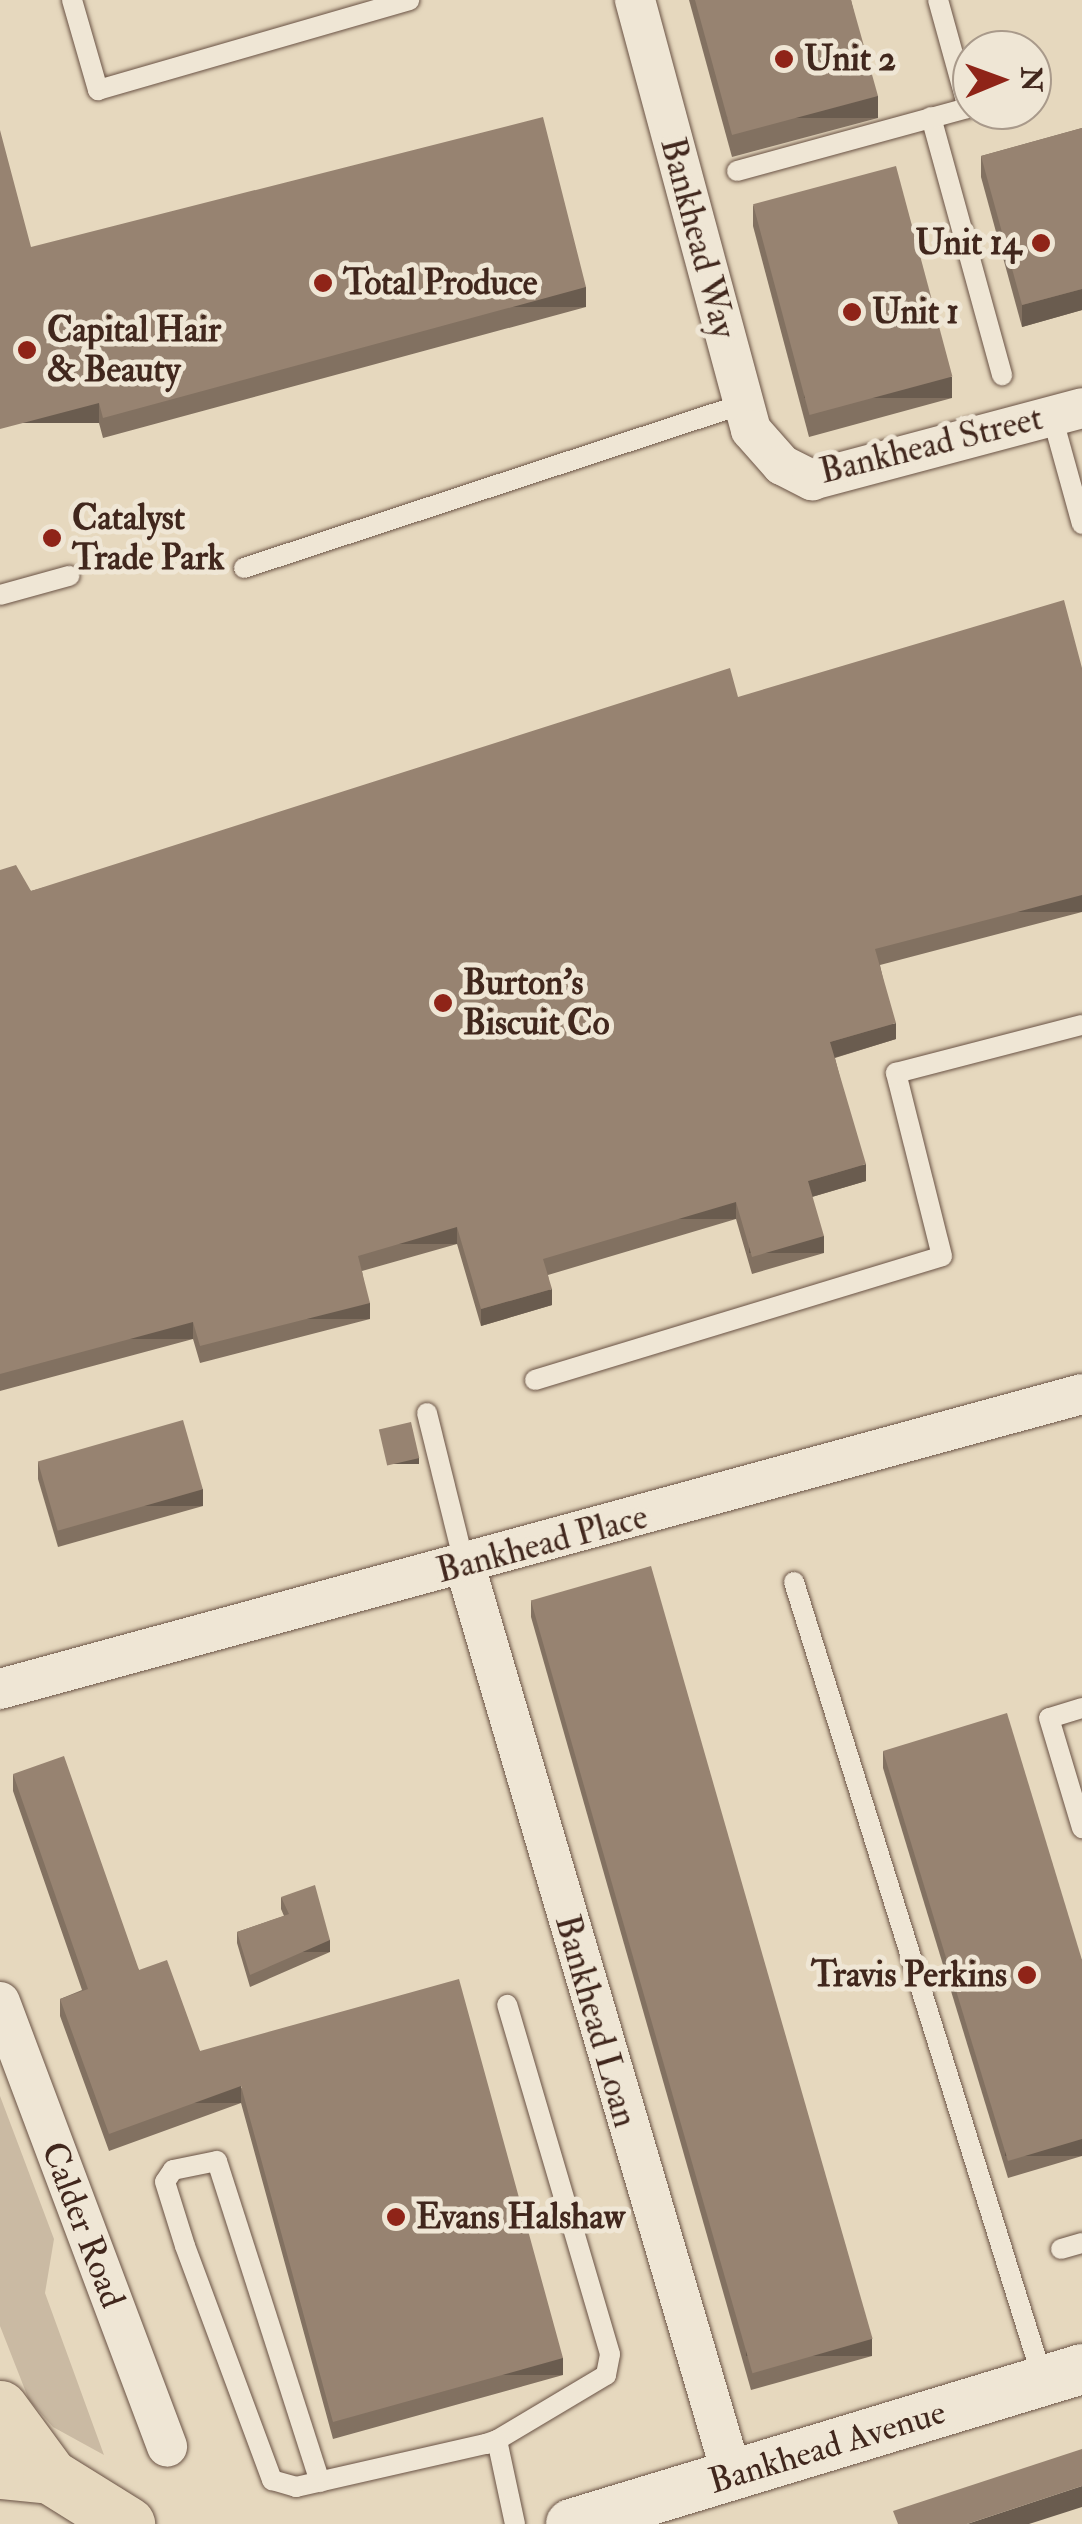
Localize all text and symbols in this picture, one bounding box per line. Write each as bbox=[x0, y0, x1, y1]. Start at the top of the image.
north arrow bbox=[952, 30, 1052, 130]
place label: Unit 2 bbox=[804, 38, 896, 80]
marker: Unit 2 bbox=[773, 48, 795, 70]
text: N bbox=[1013, 67, 1048, 92]
street label: Bankhead Way bbox=[651, 133, 745, 343]
place label: Unit 14 bbox=[915, 222, 1021, 264]
marker: Unit 14 bbox=[1030, 232, 1052, 254]
place label: Total Produce bbox=[343, 262, 537, 304]
marker: Total Produce bbox=[312, 272, 334, 294]
place label: Unit 1 bbox=[872, 291, 959, 333]
marker: Unit 1 bbox=[841, 301, 863, 323]
place label: Capital Hair & Beauty bbox=[47, 309, 221, 391]
marker: Capital Hair & Beauty bbox=[16, 339, 38, 361]
street label: Bankhead Street bbox=[815, 397, 1047, 493]
place label: Catalyst Trade Park bbox=[72, 497, 225, 579]
marker: Catalyst Trade Park bbox=[41, 527, 63, 549]
place label: Burton's Biscuit Co bbox=[463, 962, 610, 1044]
marker: Burton's Biscuit Co bbox=[432, 992, 454, 1014]
street label: Bankhead Place bbox=[432, 1496, 652, 1592]
street label: Bankhead Loan bbox=[546, 1910, 646, 2132]
place label: Travis Perkins bbox=[811, 1954, 1007, 1996]
marker: Travis Perkins bbox=[1016, 1964, 1038, 1986]
street label: Calder Road bbox=[32, 2136, 134, 2314]
place label: Evans Halshaw bbox=[416, 2196, 625, 2238]
marker: Evans Halshaw bbox=[385, 2206, 407, 2228]
street label: Bankhead Avenue bbox=[704, 2391, 950, 2503]

